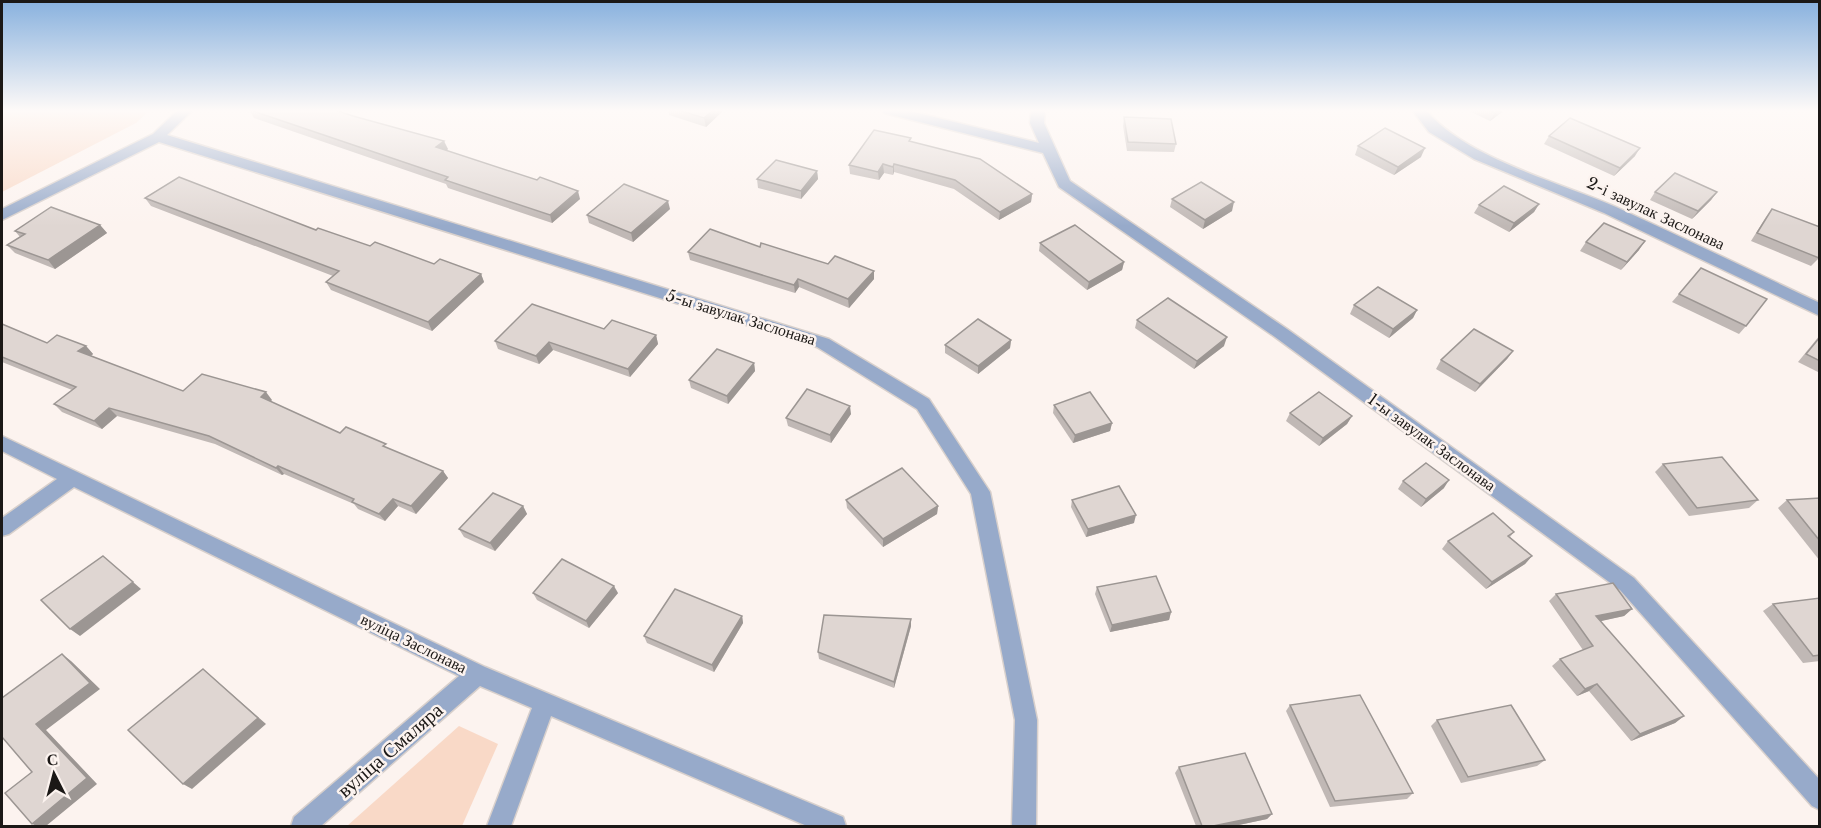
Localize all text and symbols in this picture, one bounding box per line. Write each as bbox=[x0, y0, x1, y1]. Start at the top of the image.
street label: 2-і завулак Заслонава bbox=[1584, 172, 1728, 254]
street label: 5-ы завулак Заслонава bbox=[664, 285, 818, 349]
street label: 1-ы завулак Заслонава bbox=[1364, 389, 1500, 495]
street label: вуліца Заслонава bbox=[358, 609, 470, 677]
street label: вуліца Смаляра bbox=[332, 698, 448, 802]
north arrow bbox=[24, 744, 84, 804]
text: С bbox=[46, 749, 59, 770]

